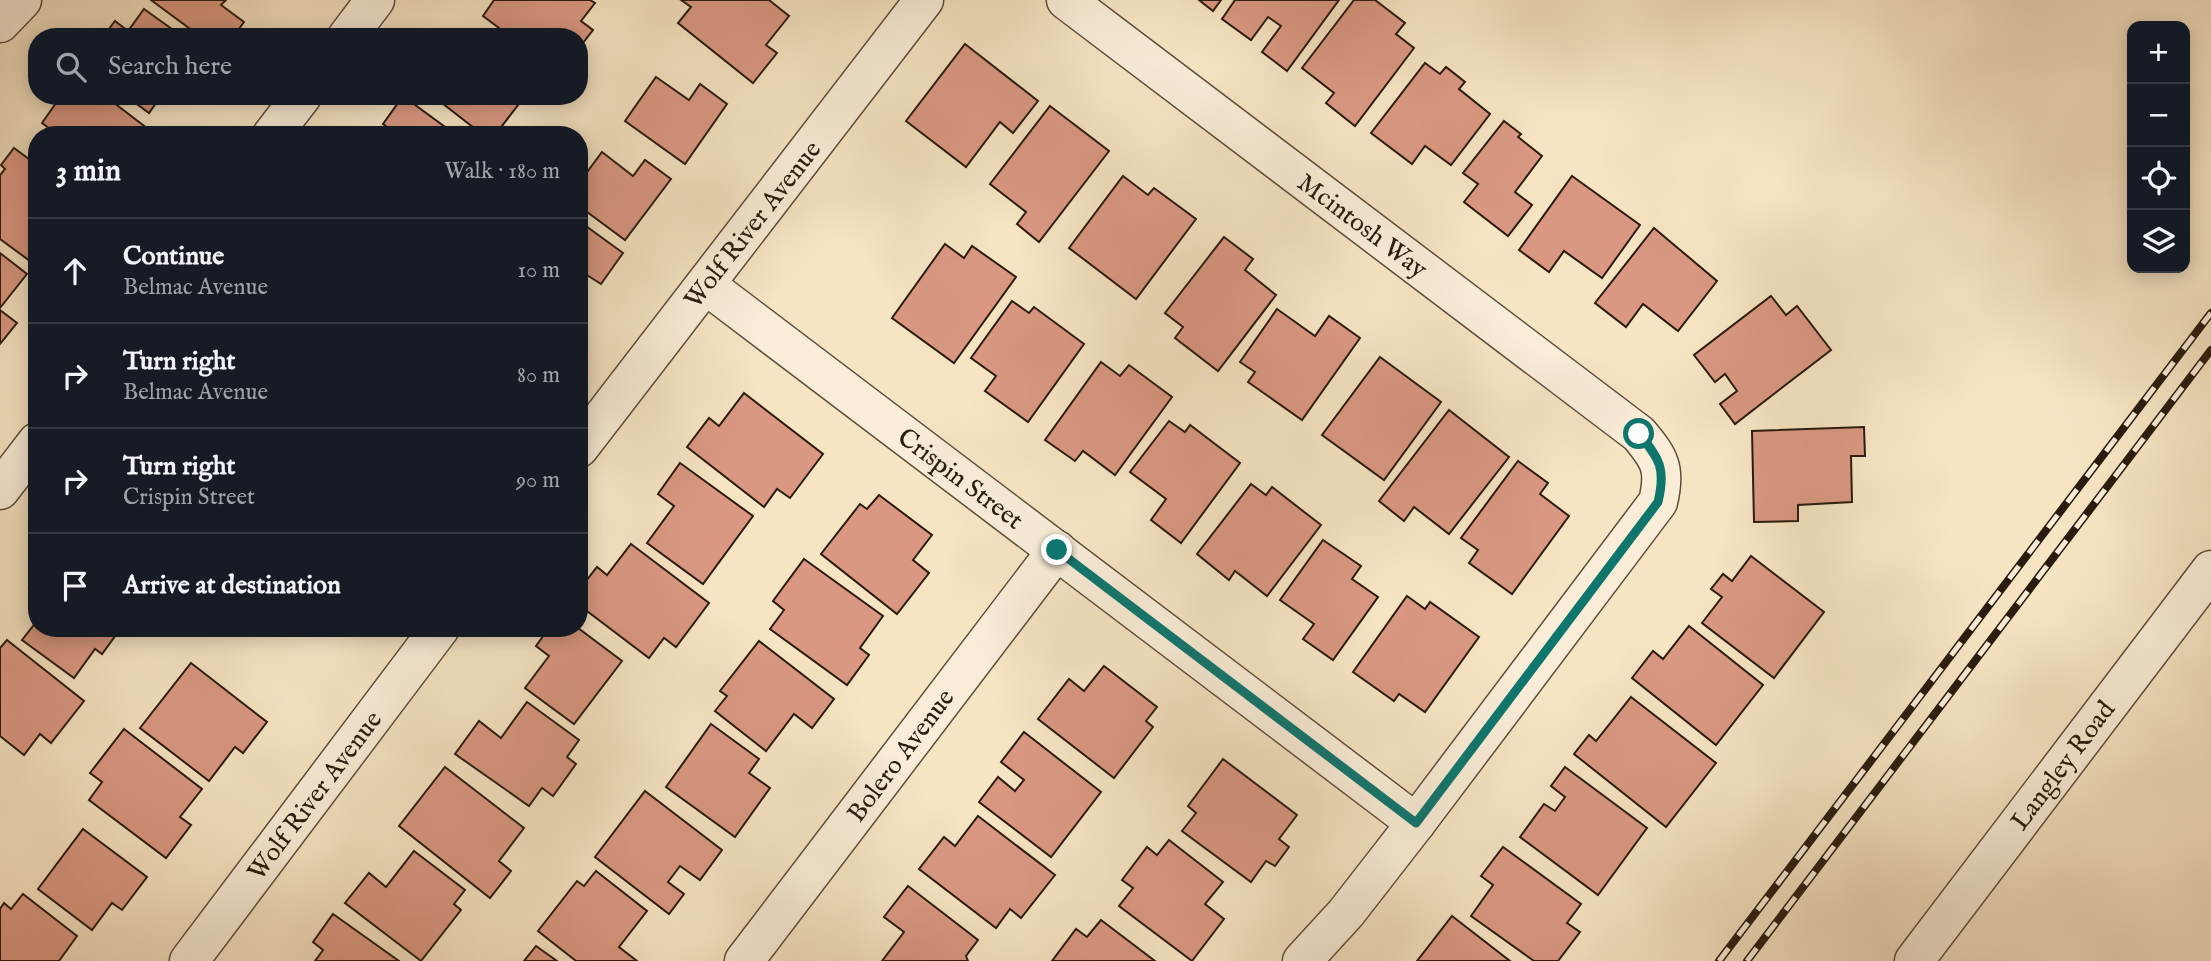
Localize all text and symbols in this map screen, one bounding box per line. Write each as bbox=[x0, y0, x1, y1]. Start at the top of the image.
map controls bbox=[2127, 21, 2190, 273]
button: + bbox=[2127, 21, 2190, 84]
search box bbox=[28, 28, 588, 105]
icon: search bbox=[52, 48, 90, 86]
text: Search here bbox=[108, 50, 232, 83]
button: − bbox=[2127, 84, 2190, 147]
street label: Wolf River Avenue bbox=[677, 134, 829, 315]
button: locate bbox=[2127, 147, 2190, 210]
text: 3 min bbox=[56, 153, 121, 191]
text: Walk · 180 m bbox=[444, 157, 560, 186]
street label: Mcintosh Way bbox=[1290, 166, 1434, 286]
button: layers bbox=[2127, 210, 2190, 273]
text: Continue bbox=[123, 240, 224, 273]
icon: ahead bbox=[56, 252, 94, 290]
text: 10 m bbox=[517, 256, 560, 285]
text: Belmac Avenue bbox=[123, 273, 268, 302]
text: Turn right bbox=[123, 345, 236, 378]
icon: right bbox=[56, 357, 94, 395]
text: 80 m bbox=[517, 361, 560, 390]
text: Belmac Avenue bbox=[123, 378, 268, 407]
route start bbox=[1623, 418, 1654, 449]
street label: Crispin Street bbox=[891, 421, 1030, 537]
text: Turn right bbox=[123, 450, 236, 483]
icon: right bbox=[56, 462, 94, 500]
text: 90 m bbox=[516, 466, 560, 495]
text: Crispin Street bbox=[123, 483, 255, 512]
route end bbox=[1041, 534, 1072, 565]
icon: arrive bbox=[56, 567, 94, 605]
text: Arrive at destination bbox=[123, 569, 341, 602]
street label: Bolero Avenue bbox=[840, 683, 962, 829]
street label: Langley Road bbox=[2004, 694, 2123, 837]
street label: Wolf River Avenue bbox=[241, 704, 390, 887]

